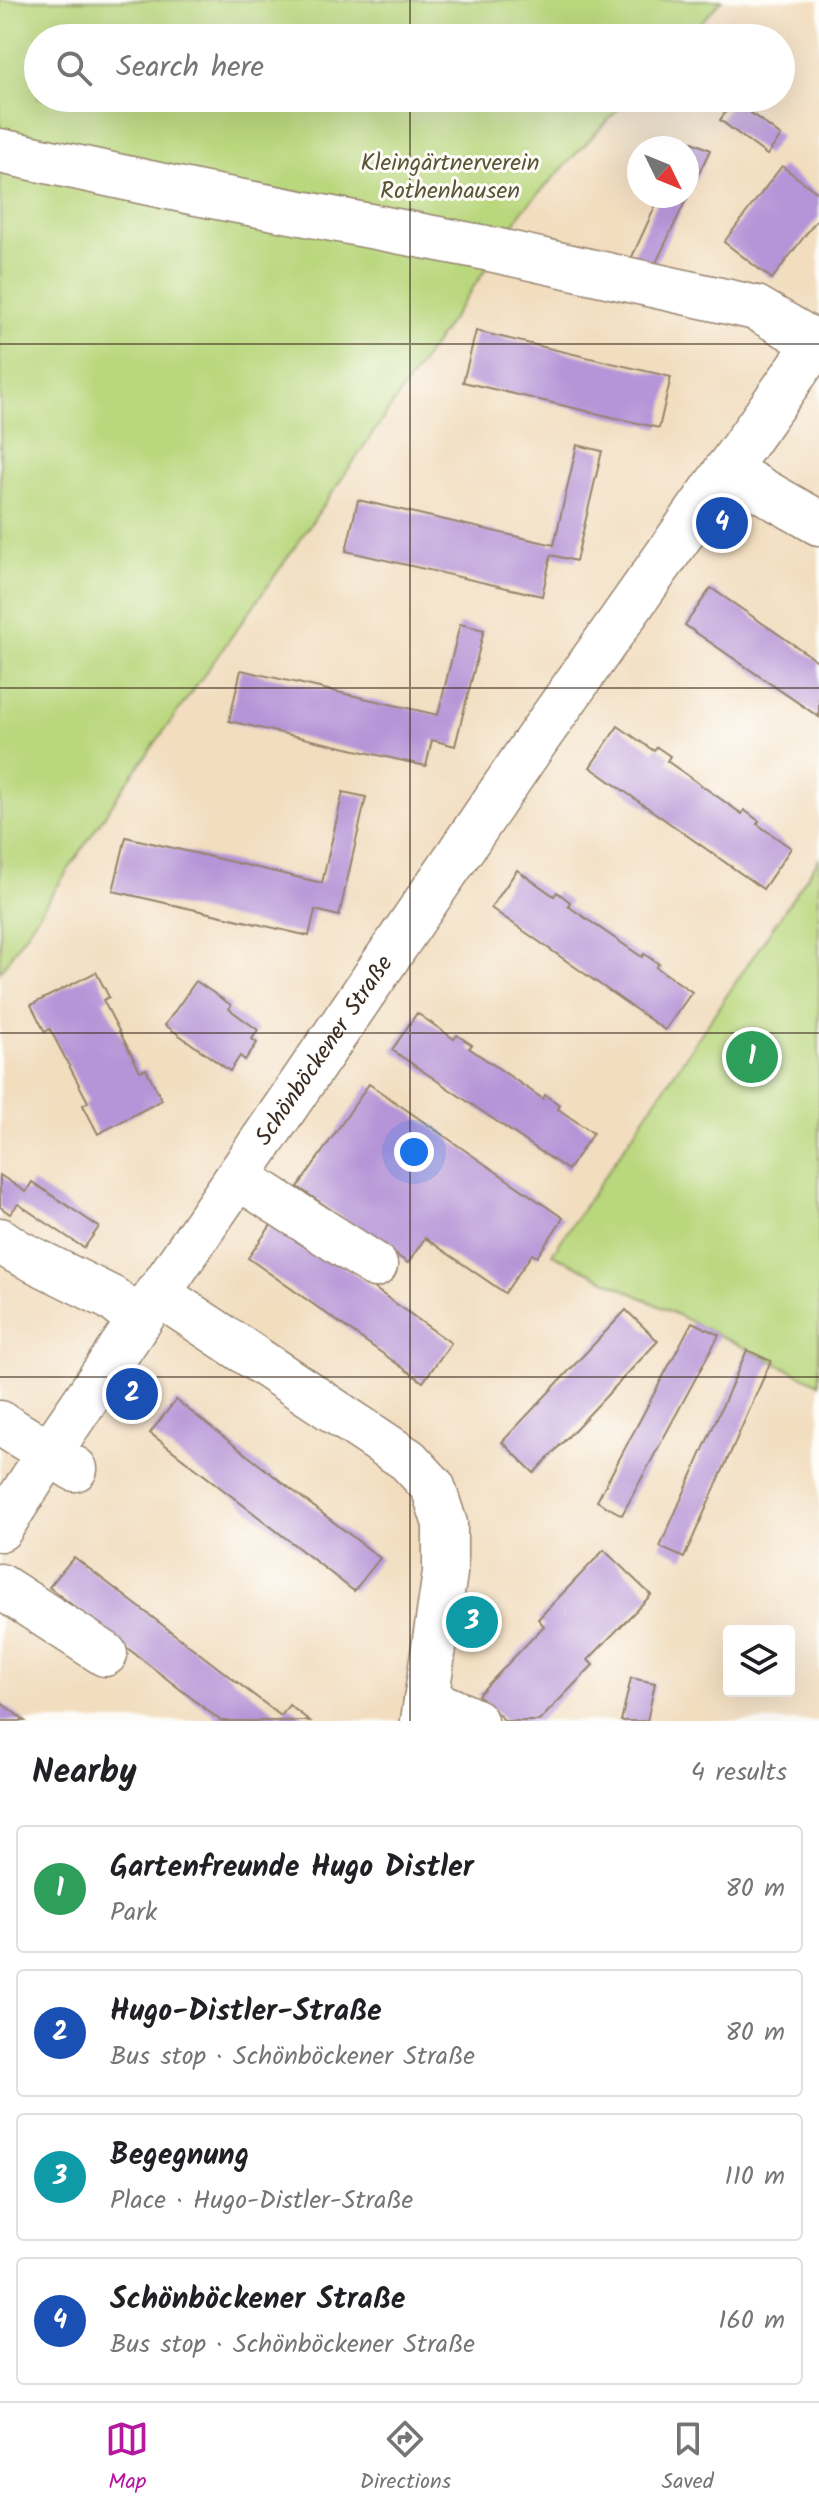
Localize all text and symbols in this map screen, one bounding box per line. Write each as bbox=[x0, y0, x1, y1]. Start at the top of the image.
search box bbox=[24, 24, 795, 112]
text: Search here bbox=[116, 44, 264, 92]
icon: search bbox=[52, 46, 96, 90]
north arrow bbox=[627, 136, 699, 208]
park label: Kleingärtnerverein Rothenhausen bbox=[360, 144, 540, 211]
pin: 4 bbox=[696, 493, 748, 553]
street label: Schönböckener Straße bbox=[245, 947, 403, 1154]
pin: 1 bbox=[726, 1027, 778, 1087]
your location bbox=[394, 1132, 434, 1172]
pin: 2 bbox=[106, 1364, 158, 1424]
pin: 3 bbox=[446, 1592, 498, 1652]
map controls bbox=[723, 1625, 795, 1697]
button: layers bbox=[723, 1625, 795, 1697]
text: Nearby bbox=[32, 1746, 137, 1800]
text: 4 results bbox=[691, 1752, 787, 1794]
text: Gartenfreunde Hugo Distler bbox=[110, 1844, 474, 1892]
text: 1 bbox=[56, 1868, 64, 1910]
text: 80 m bbox=[725, 1868, 785, 1910]
text: Park bbox=[110, 1892, 157, 1934]
text: Hugo-Distler-Straße bbox=[110, 1988, 382, 2036]
text: 2 bbox=[52, 2012, 68, 2054]
text: 80 m bbox=[725, 2012, 785, 2054]
text: Bus stop · Schönböckener Straße bbox=[110, 2036, 475, 2078]
text: Begegnung bbox=[110, 2132, 249, 2180]
text: 3 bbox=[53, 2156, 67, 2198]
text: 110 m bbox=[725, 2156, 785, 2198]
text: Place · Hugo-Distler-Straße bbox=[110, 2180, 413, 2222]
text: Schönböckener Straße bbox=[110, 2276, 406, 2324]
text: 4 bbox=[53, 2300, 67, 2342]
text: 160 m bbox=[718, 2300, 785, 2342]
text: Bus stop · Schönböckener Straße bbox=[110, 2324, 475, 2366]
tab: Map bbox=[105, 2417, 149, 2500]
tab: Directions bbox=[360, 2417, 451, 2500]
tab: Saved bbox=[662, 2417, 714, 2500]

